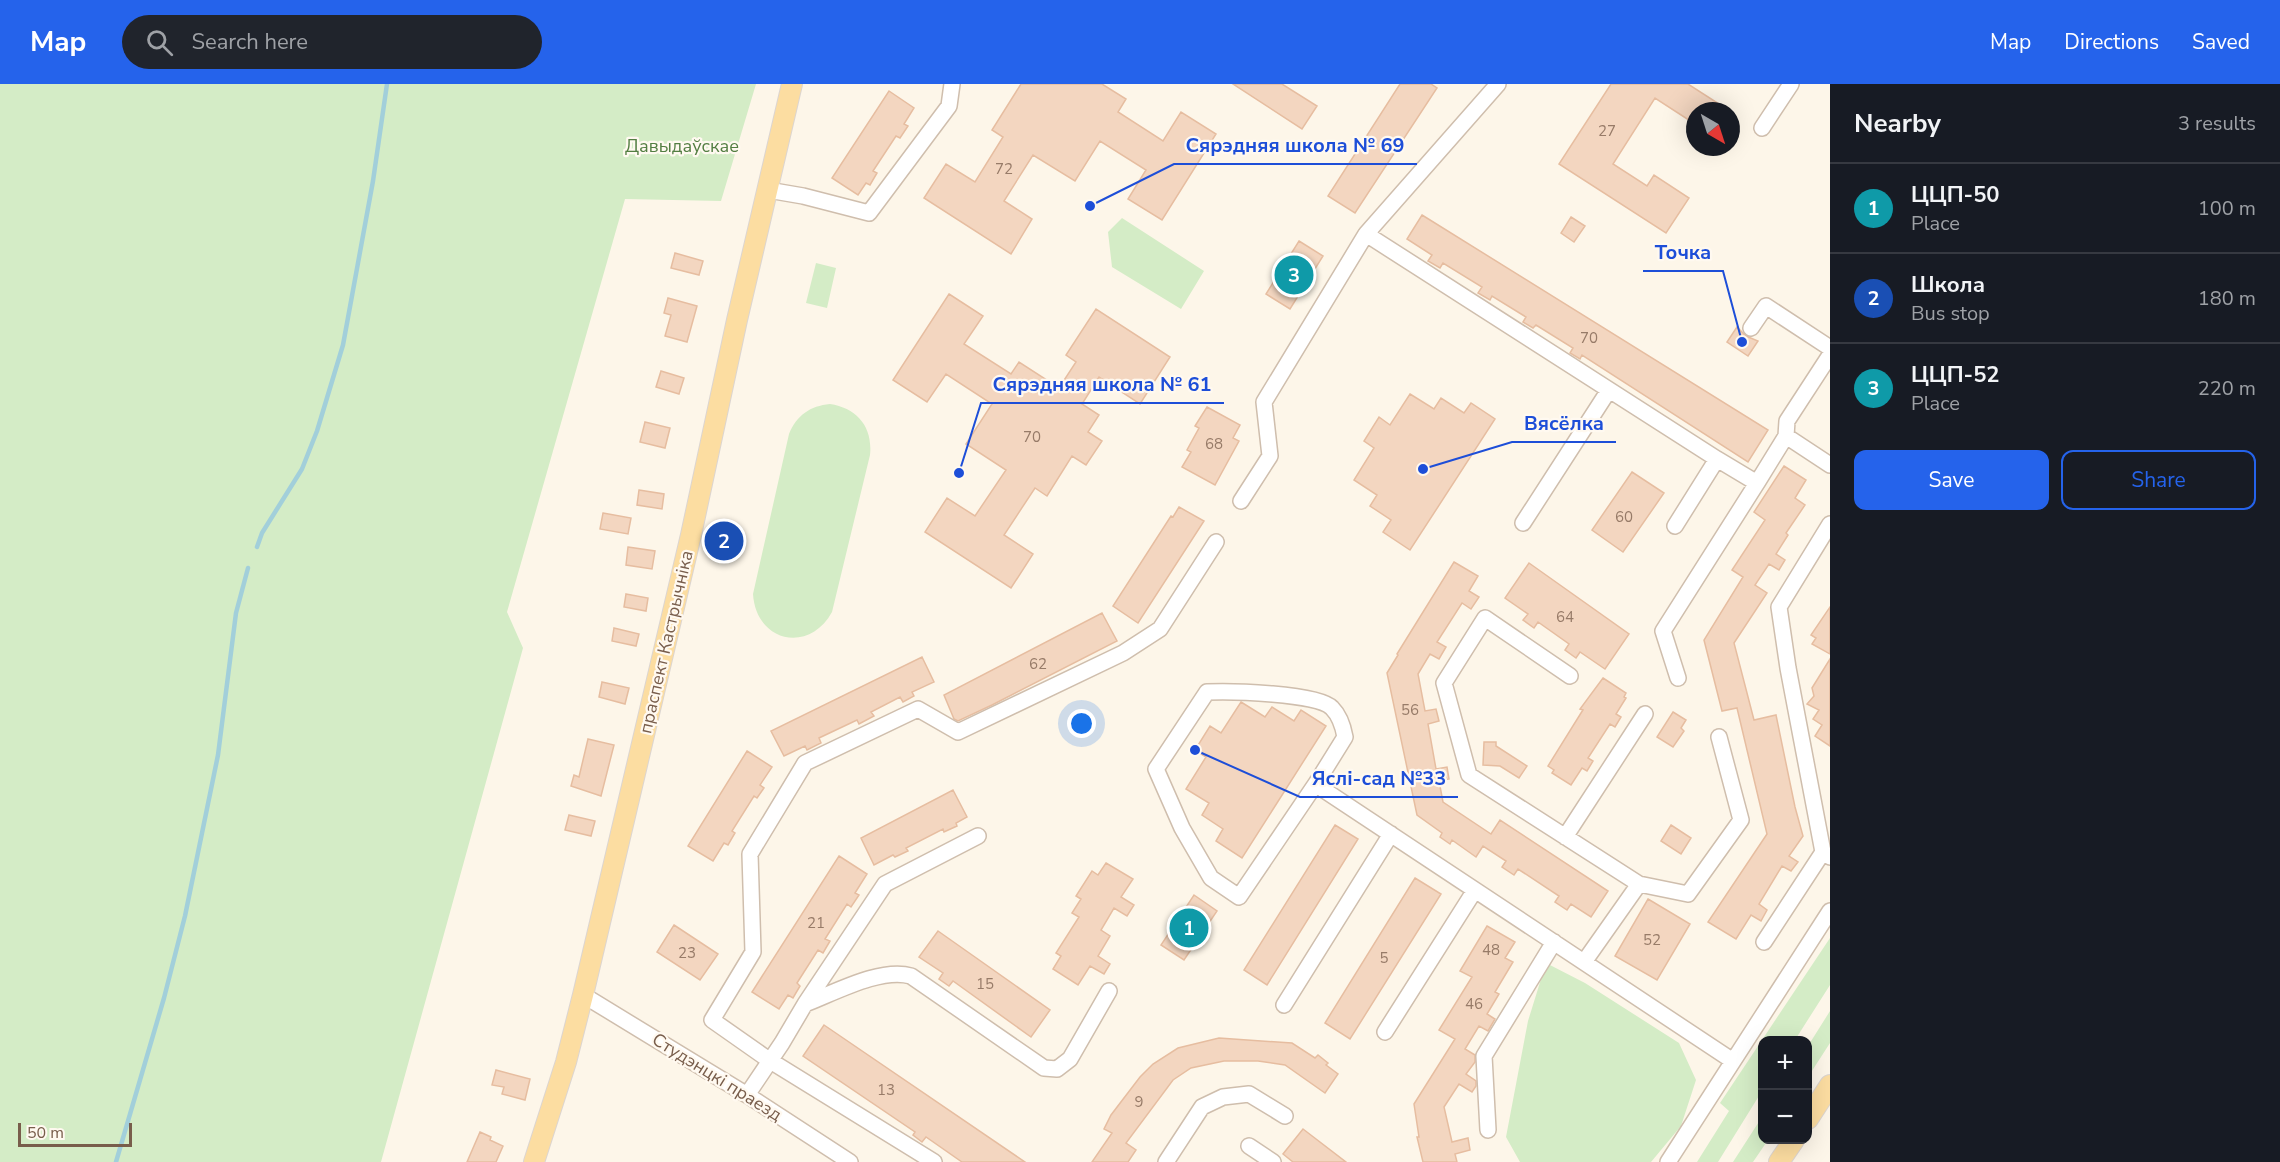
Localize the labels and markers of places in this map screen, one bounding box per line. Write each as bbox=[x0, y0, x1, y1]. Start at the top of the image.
callout: Сярэдняя школа № 69 bbox=[1174, 126, 1417, 164]
callout: Точка bbox=[1643, 233, 1723, 271]
pin: 3 bbox=[1274, 252, 1314, 297]
callout: Сярэдняя школа № 61 bbox=[981, 365, 1224, 403]
callout: Вясёлка bbox=[1512, 404, 1616, 442]
pin: 2 bbox=[704, 518, 744, 564]
callout: Яслі-сад №33 bbox=[1300, 759, 1458, 797]
pin: 1 bbox=[1170, 906, 1208, 950]

